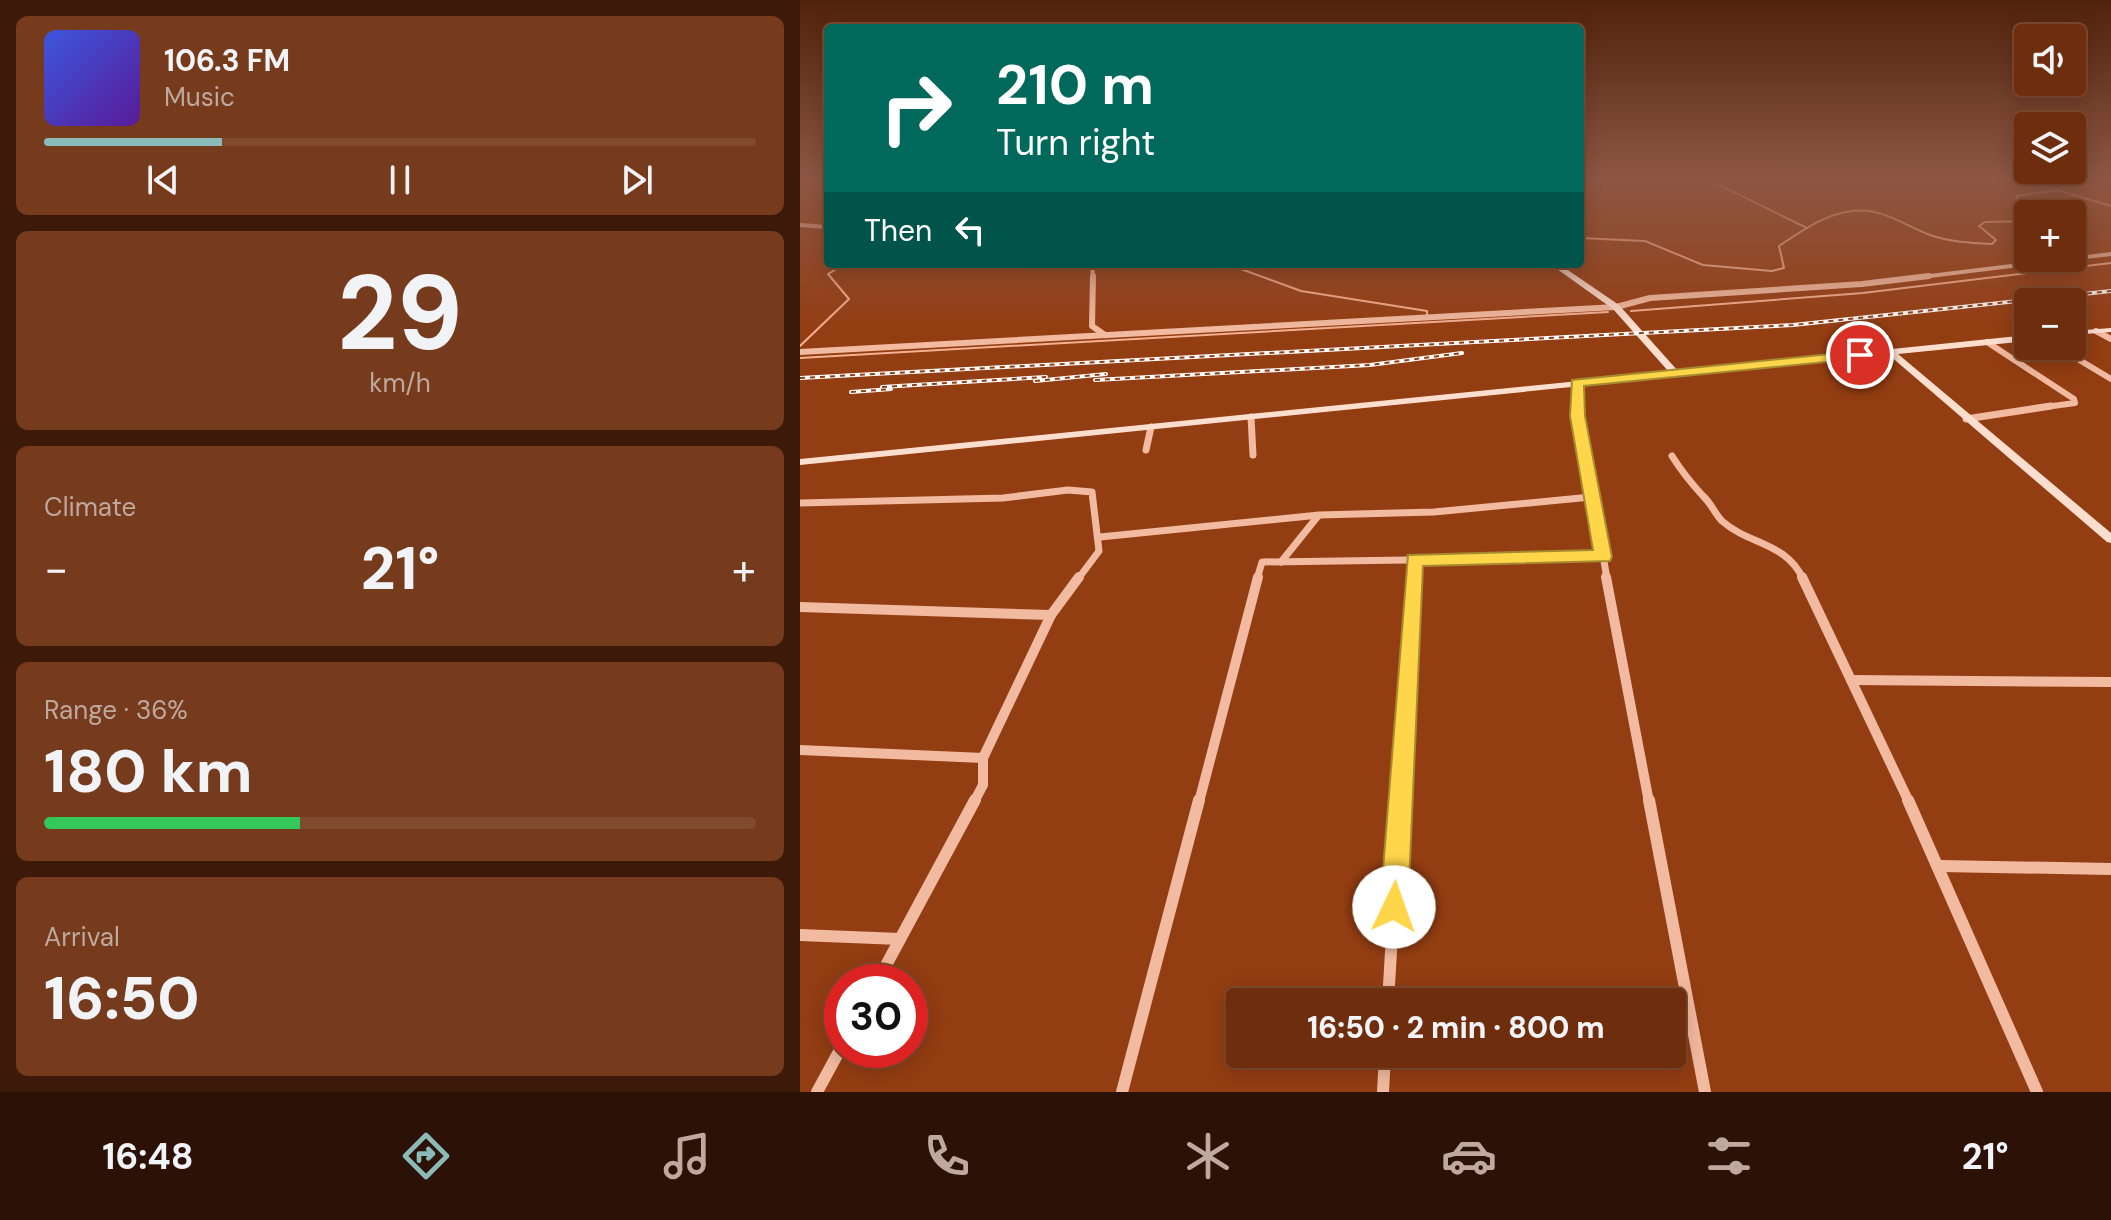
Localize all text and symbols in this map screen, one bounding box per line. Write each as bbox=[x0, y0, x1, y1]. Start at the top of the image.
map controls bbox=[2014, 24, 2086, 360]
button: sound bbox=[2014, 24, 2086, 96]
text: 106.3 FM bbox=[164, 41, 290, 80]
text: 210 m bbox=[996, 48, 1154, 121]
icon: right bbox=[864, 56, 968, 160]
text: Music bbox=[164, 80, 235, 114]
button: layers bbox=[2014, 112, 2086, 184]
text: Turn right bbox=[996, 119, 1155, 166]
icon: previous bbox=[141, 158, 185, 202]
icon: pause bbox=[378, 158, 422, 202]
icon: next bbox=[615, 158, 659, 202]
button: + bbox=[2014, 200, 2086, 272]
icon: left bbox=[948, 208, 992, 252]
text: Then bbox=[864, 211, 932, 250]
text: 29 bbox=[337, 246, 463, 381]
button: − bbox=[2014, 288, 2086, 360]
pin bbox=[1826, 321, 1894, 389]
icon: arrive bbox=[1838, 333, 1882, 377]
text: km/h bbox=[369, 366, 431, 400]
text: Climate bbox=[44, 490, 136, 524]
text: 21° bbox=[361, 529, 439, 608]
text: − bbox=[44, 540, 68, 598]
text: + bbox=[732, 540, 756, 598]
text: Range · 36% bbox=[44, 693, 188, 727]
text: 180 km bbox=[44, 732, 252, 811]
position arrow bbox=[1352, 865, 1436, 949]
text: Arrival bbox=[44, 920, 120, 954]
text: 16:50 bbox=[44, 959, 200, 1038]
speed limit sign: 30 bbox=[824, 964, 928, 1068]
text: 16:50 · 2 min · 800 m bbox=[1307, 1008, 1605, 1047]
icon: directions bbox=[398, 1128, 454, 1184]
icon: music bbox=[659, 1128, 715, 1184]
icon: phone bbox=[919, 1128, 975, 1184]
icon: climate bbox=[1180, 1128, 1236, 1184]
icon: car bbox=[1441, 1128, 1497, 1184]
icon: filters bbox=[1701, 1128, 1757, 1184]
text: 16:48 bbox=[102, 1133, 194, 1180]
text: 21° bbox=[1962, 1133, 2009, 1180]

